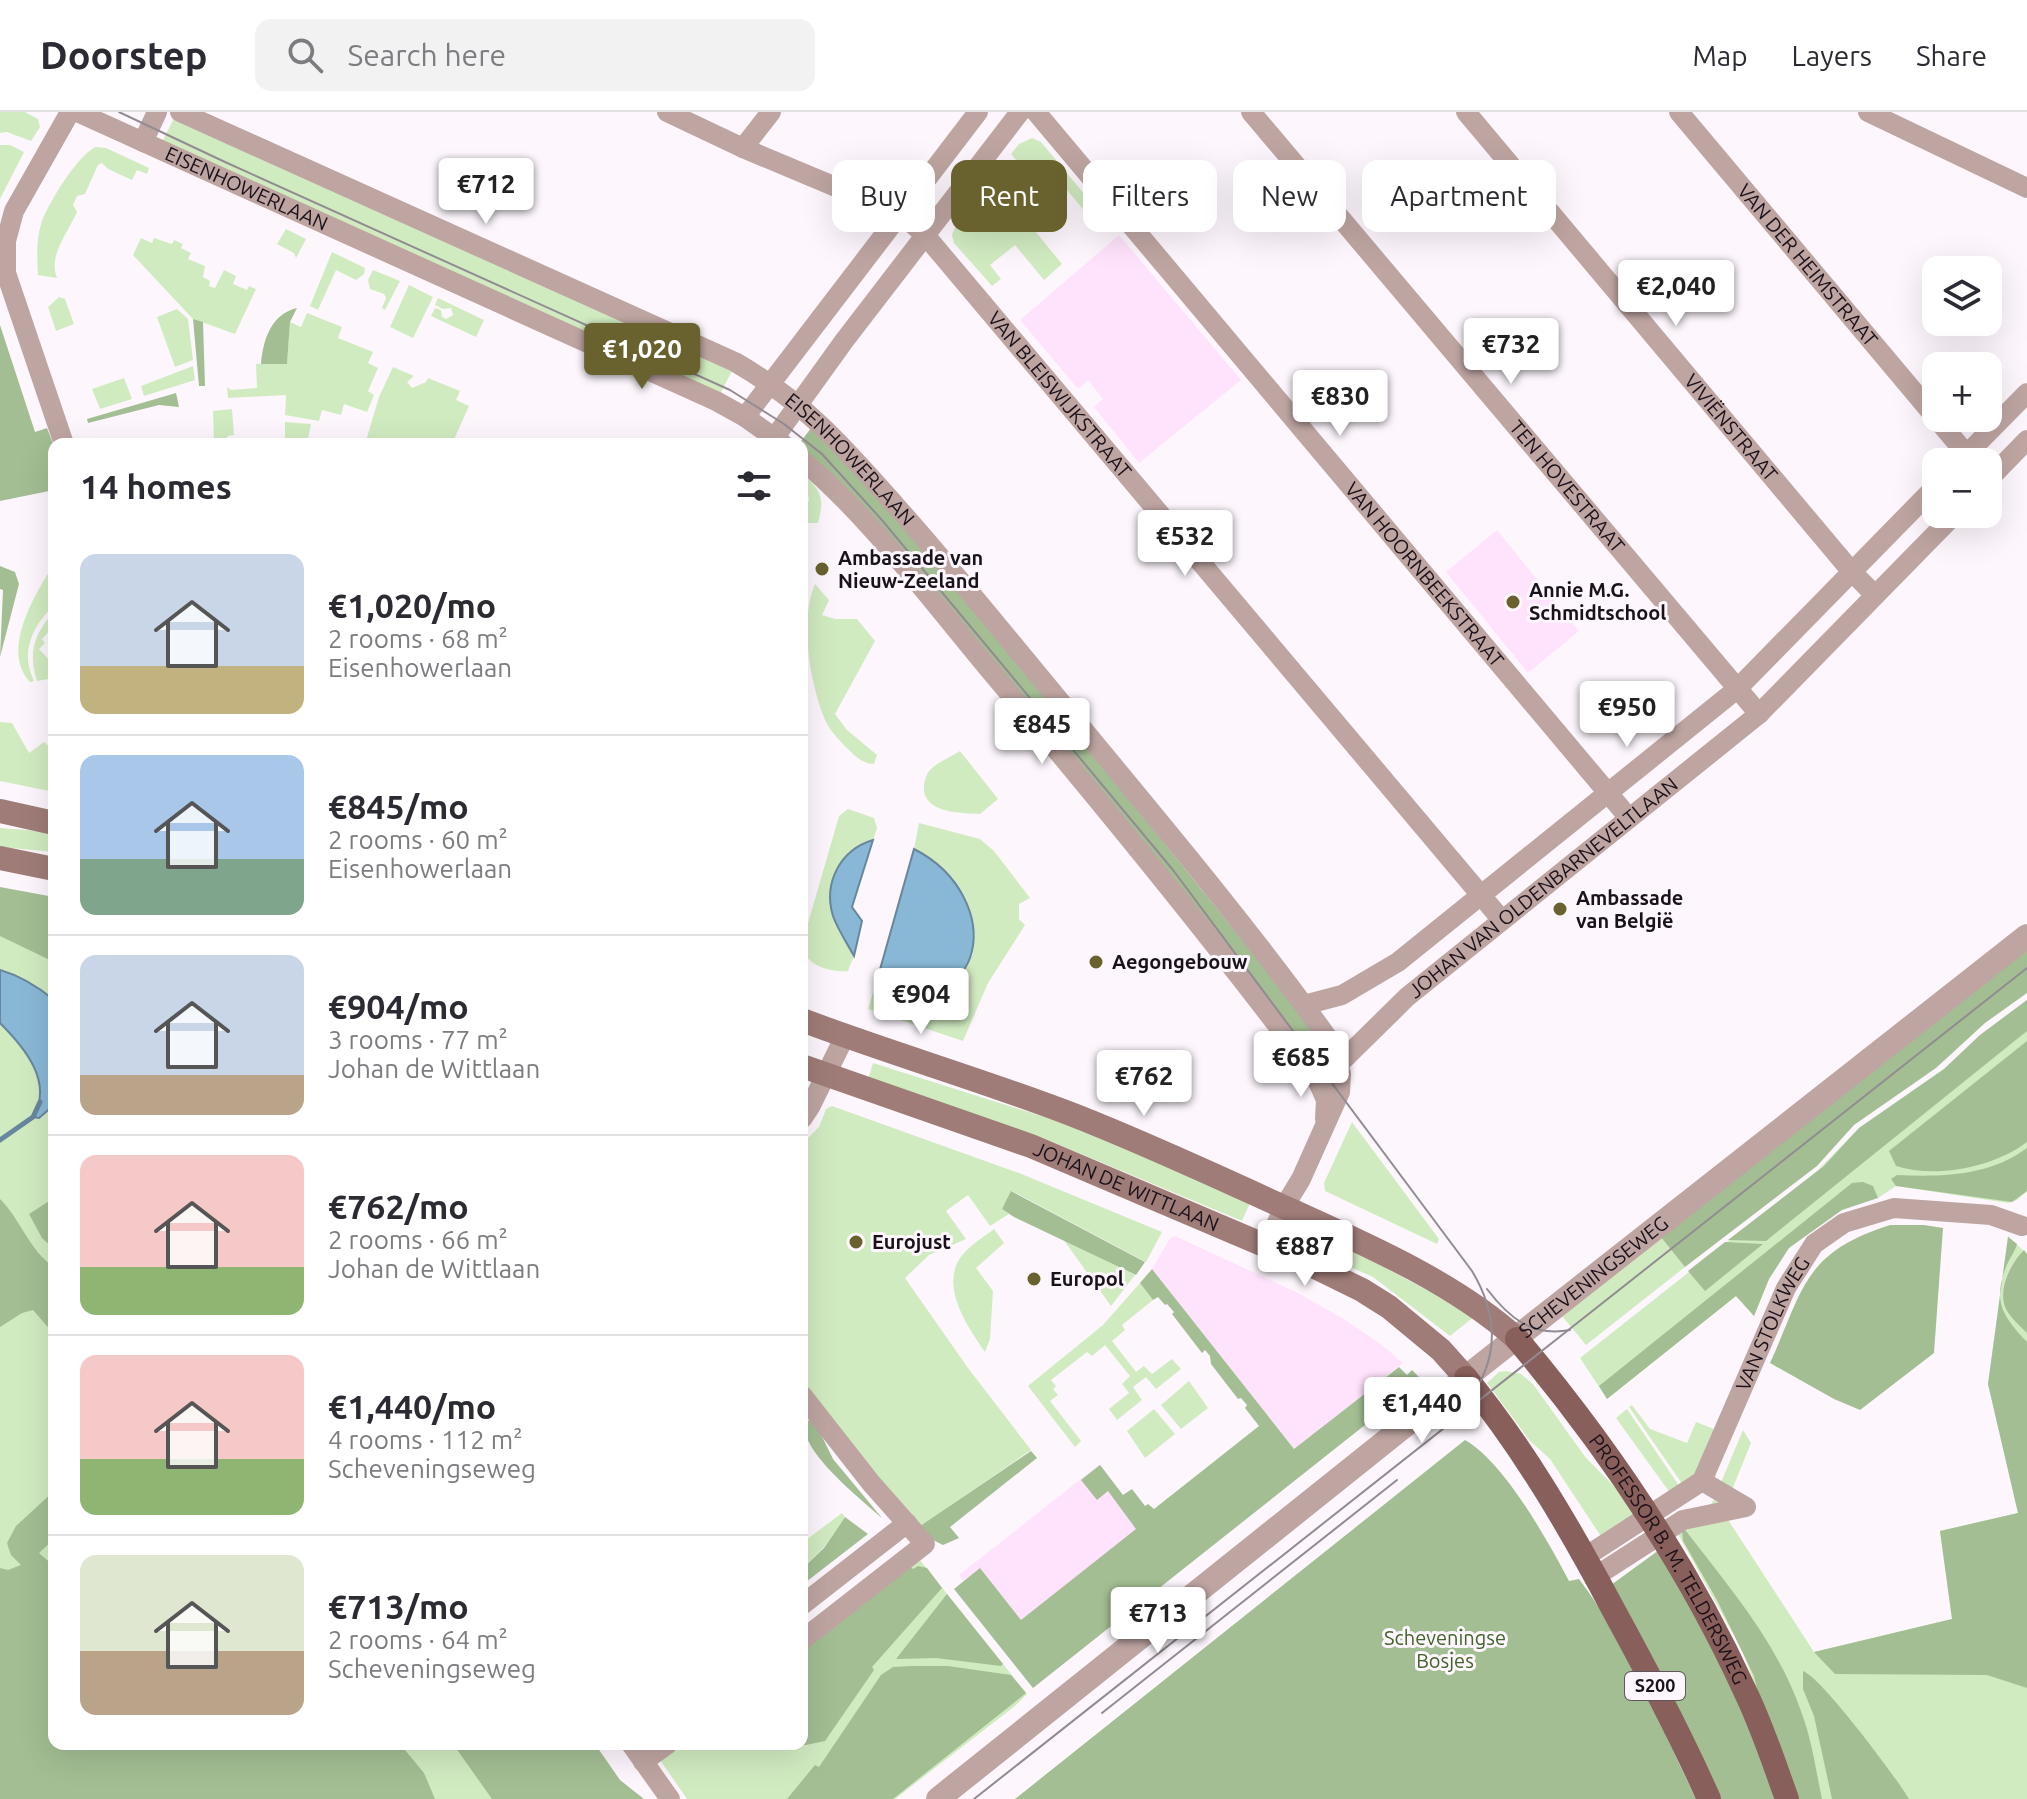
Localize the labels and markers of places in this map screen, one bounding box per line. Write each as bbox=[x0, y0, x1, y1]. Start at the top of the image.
pin: €712 bbox=[439, 158, 533, 226]
pin: €2,040 bbox=[1611, 260, 1741, 328]
pin: €732 bbox=[1464, 318, 1558, 386]
pin: €1,020 bbox=[577, 323, 707, 391]
pin: €830 bbox=[1293, 370, 1387, 438]
pin: €532 bbox=[1138, 510, 1232, 578]
place label: Ambassade van Nieuw-Zeeland bbox=[838, 546, 983, 592]
marker: Ambassade van Nieuw-Zeeland bbox=[813, 560, 831, 578]
place label: Annie M.G. Schmidtschool bbox=[1529, 578, 1666, 624]
marker: Annie M.G. Schmidtschool bbox=[1504, 593, 1522, 611]
pin: €950 bbox=[1580, 681, 1674, 749]
pin: €845 bbox=[995, 698, 1089, 766]
place label: Ambassade van België bbox=[1576, 886, 1683, 932]
marker: Ambassade van België bbox=[1551, 900, 1569, 918]
place label: Aegongebouw bbox=[1112, 950, 1248, 973]
marker: Aegongebouw bbox=[1087, 953, 1105, 971]
pin: €904 bbox=[874, 968, 968, 1036]
pin: €685 bbox=[1254, 1031, 1348, 1099]
pin: €762 bbox=[1097, 1050, 1191, 1118]
pin: €887 bbox=[1258, 1220, 1352, 1288]
place label: Eurojust bbox=[872, 1230, 951, 1253]
marker: Eurojust bbox=[847, 1233, 865, 1251]
place label: Europol bbox=[1050, 1267, 1124, 1290]
marker: Europol bbox=[1025, 1270, 1043, 1288]
pin: €1,440 bbox=[1357, 1377, 1487, 1445]
pin: €713 bbox=[1111, 1587, 1205, 1655]

